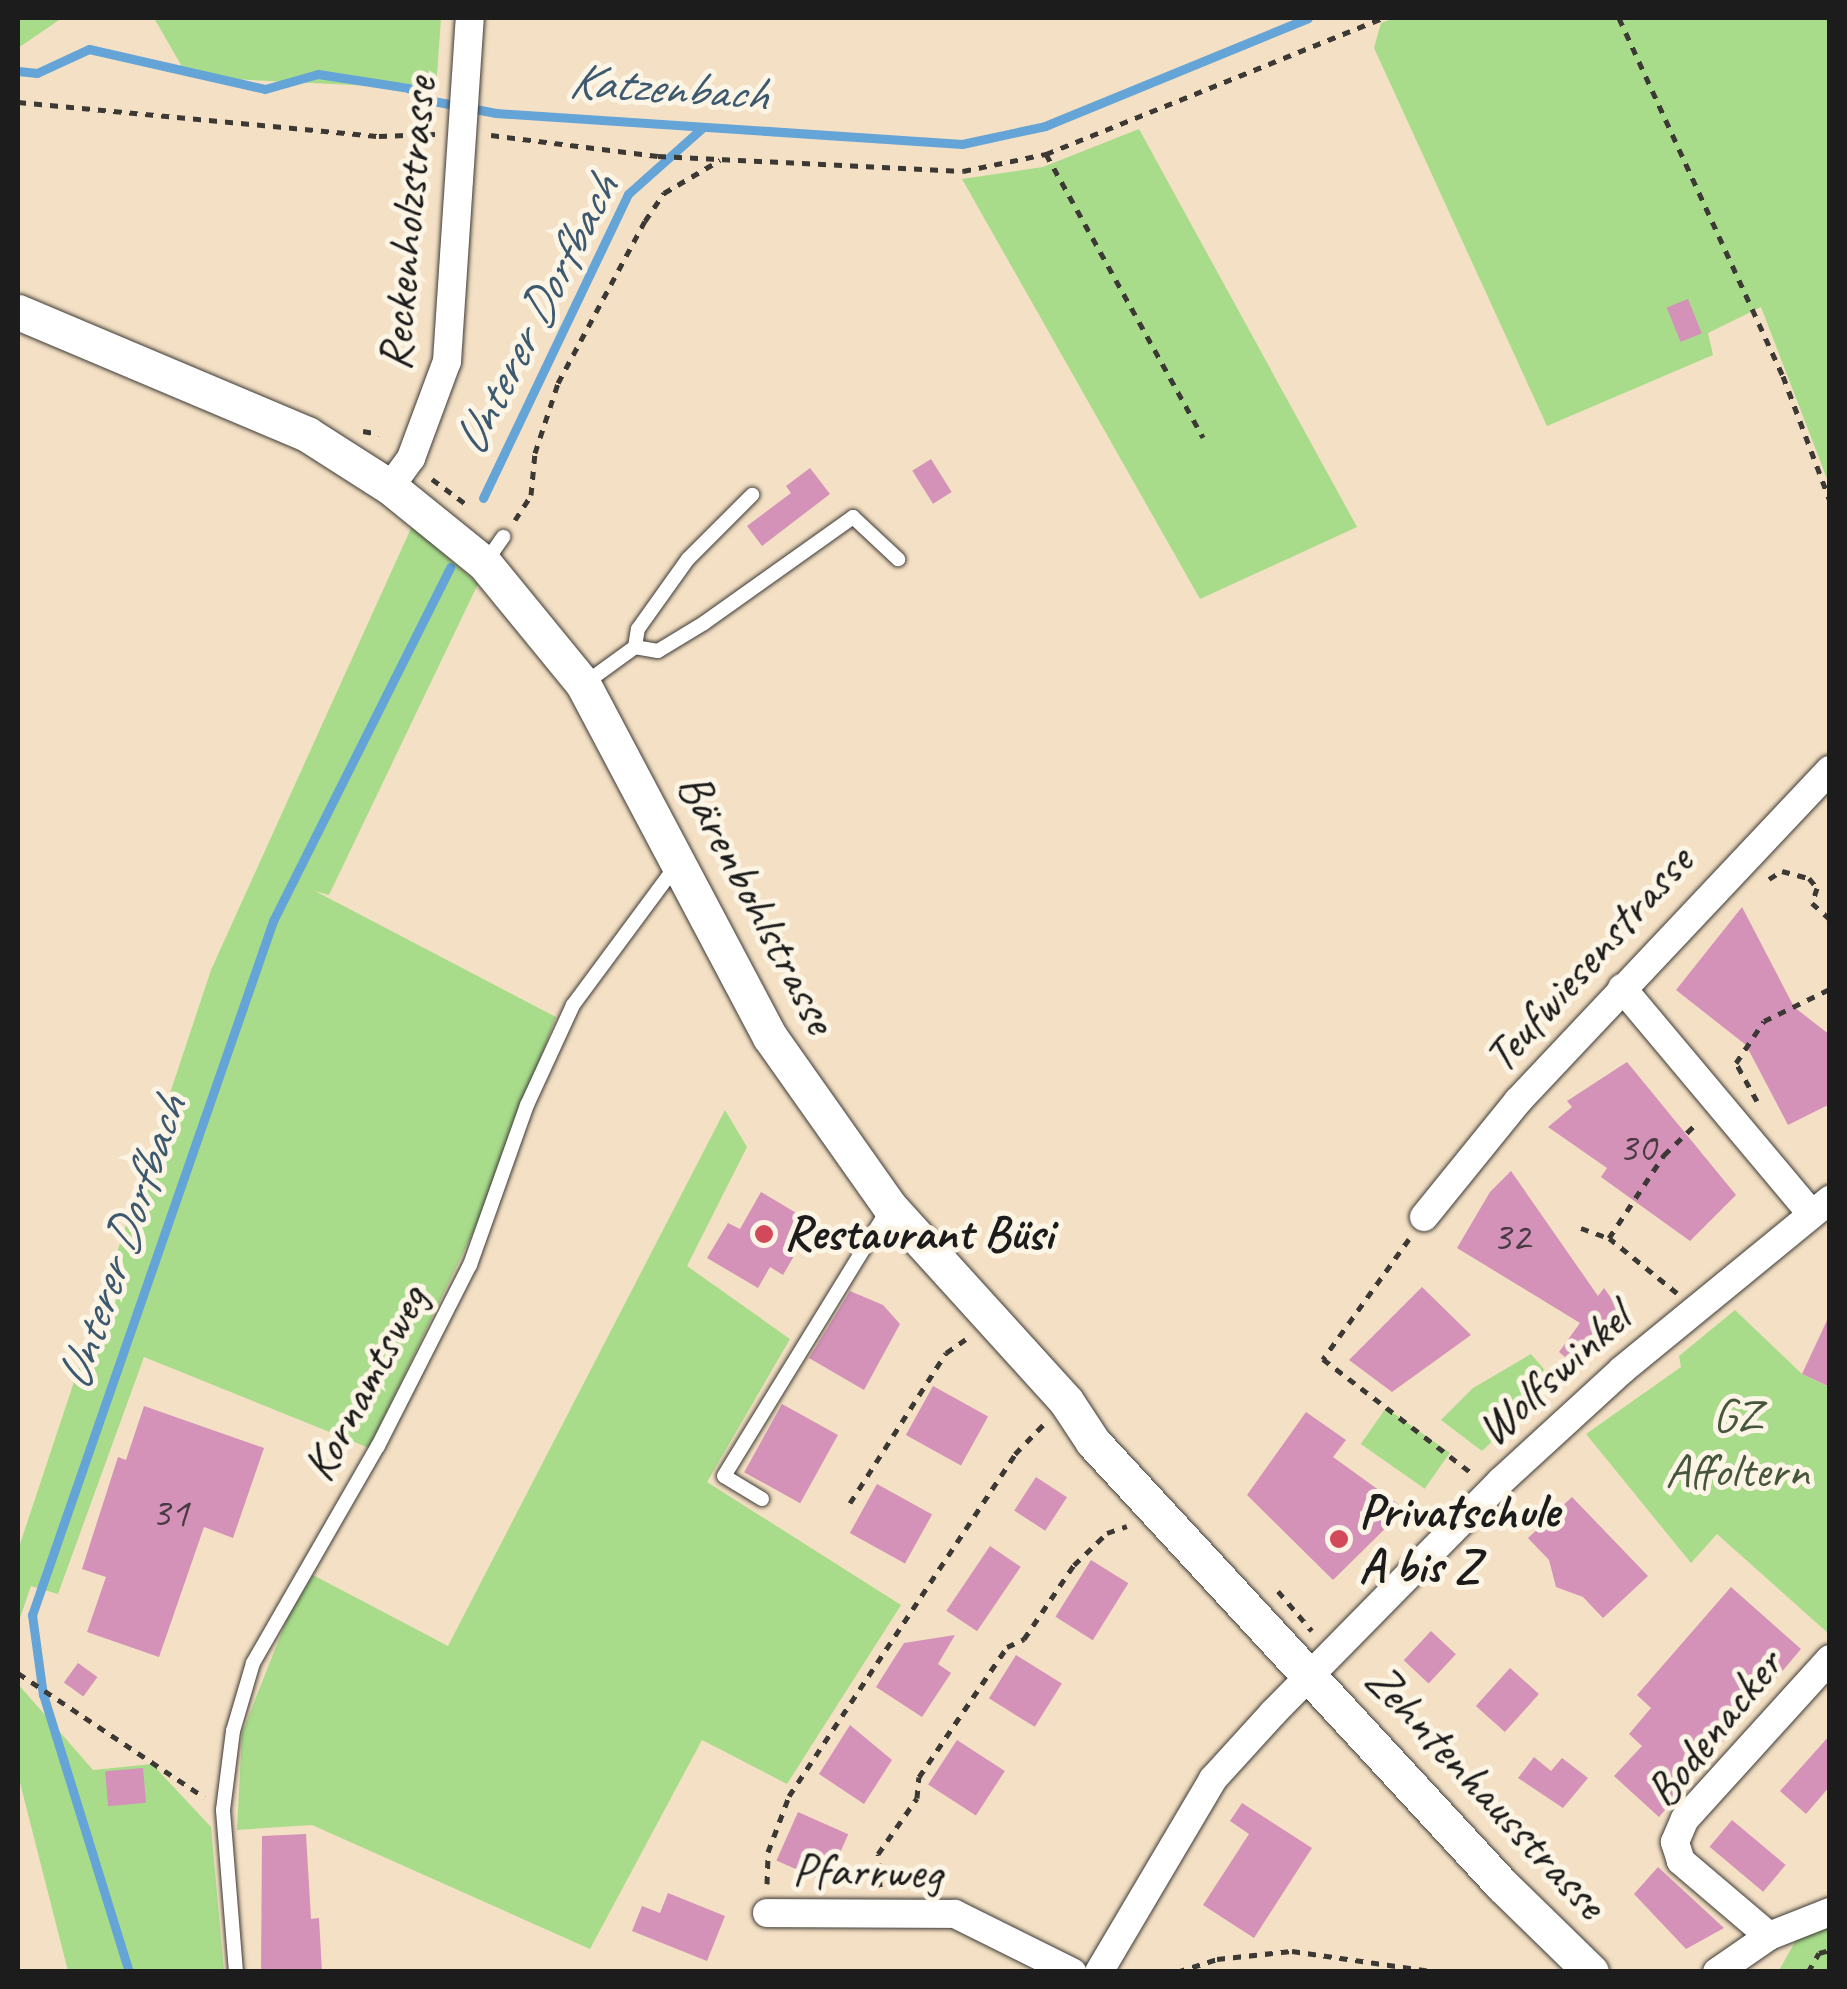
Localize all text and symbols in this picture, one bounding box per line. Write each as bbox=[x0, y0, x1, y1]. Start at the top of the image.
water label: Katzenbach bbox=[567, 50, 769, 124]
street label: Reckenholzstrasse bbox=[365, 75, 449, 373]
water label: Unterer Dorfbach bbox=[439, 165, 631, 465]
street label: Bärenbohlstrasse bbox=[664, 763, 850, 1043]
street label: Teufwiesenstrasse bbox=[1471, 834, 1705, 1084]
water label: Unterer Dorfbach bbox=[43, 1089, 199, 1397]
house number: 30 bbox=[1618, 1123, 1656, 1173]
place label: Restaurant Büsi bbox=[784, 1205, 1053, 1263]
house number: 32 bbox=[1492, 1212, 1530, 1262]
marker: Restaurant Büsi bbox=[753, 1223, 775, 1245]
street label: Kornamtsweg bbox=[290, 1275, 440, 1491]
street label: Wolfswinkel bbox=[1464, 1290, 1642, 1458]
park label: GZ Affoltern bbox=[1665, 1386, 1809, 1499]
place label: Privatschule A bis Z bbox=[1359, 1482, 1558, 1595]
house number: 31 bbox=[151, 1488, 189, 1538]
marker: Privatschule A bis Z bbox=[1328, 1528, 1350, 1550]
street label: Bodenacker bbox=[1633, 1637, 1795, 1819]
street label: Zehntenhausstrasse bbox=[1353, 1651, 1619, 1931]
street label: Pfarrweg bbox=[792, 1841, 942, 1901]

